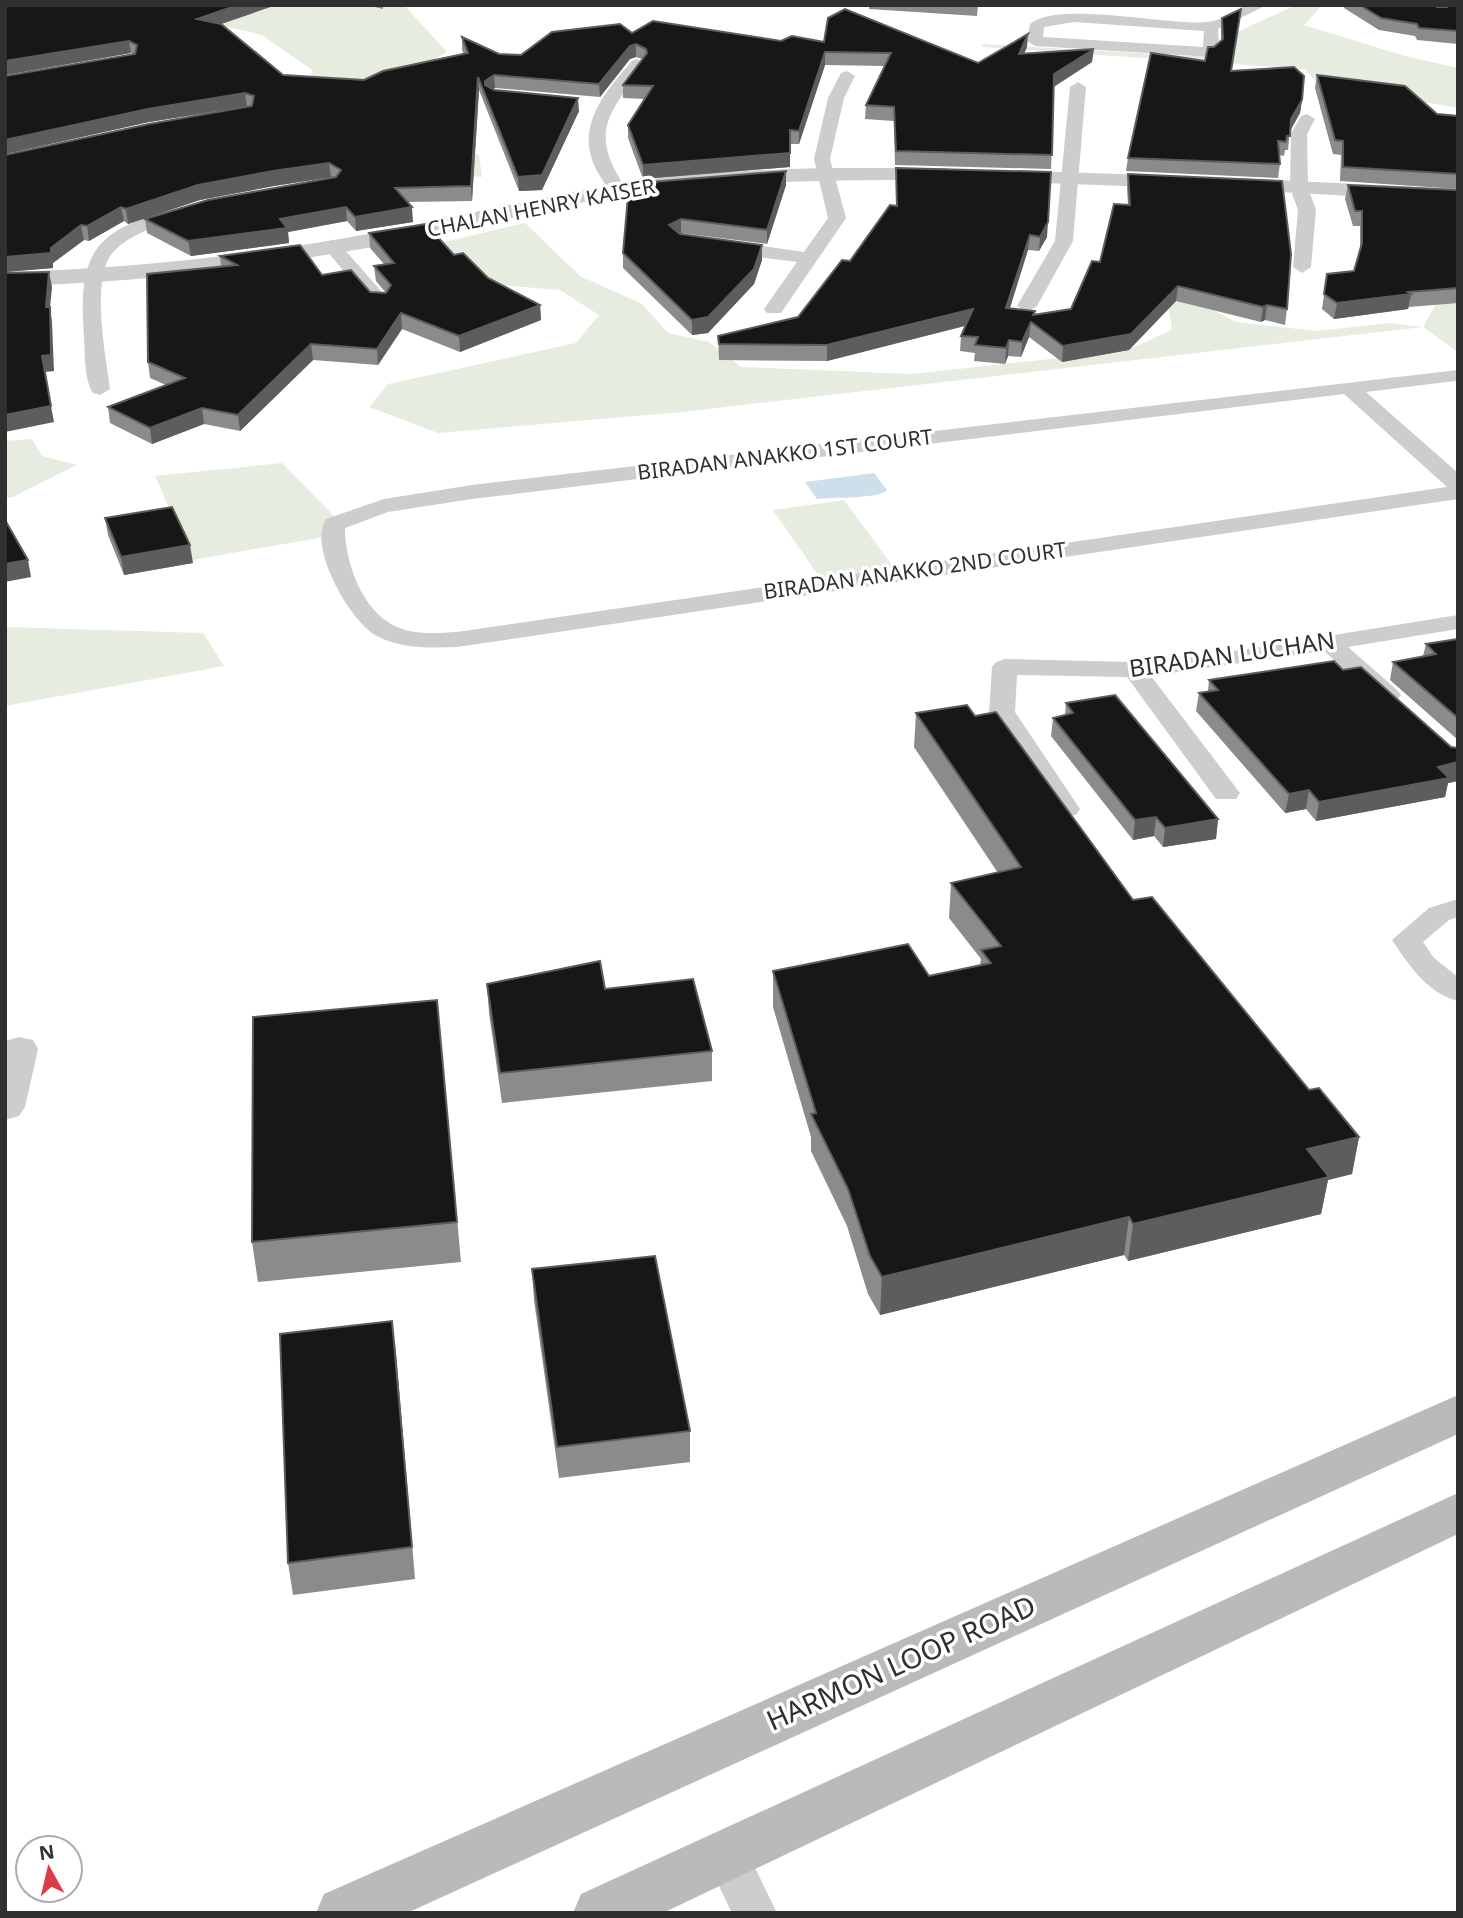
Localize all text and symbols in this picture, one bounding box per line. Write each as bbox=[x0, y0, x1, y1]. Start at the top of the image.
street label: CHALAN HENRY KAISER bbox=[425, 171, 657, 243]
street label: BIRADAN ANAKKO 1ST COURT bbox=[636, 422, 934, 486]
street label: BIRADAN ANAKKO 2ND COURT bbox=[762, 535, 1068, 605]
street label: BIRADAN LUCHAN bbox=[1127, 623, 1337, 684]
street label: HARMON LOOP ROAD bbox=[760, 1586, 1041, 1739]
north arrow bbox=[14, 1834, 84, 1904]
text: N bbox=[37, 1838, 56, 1866]

